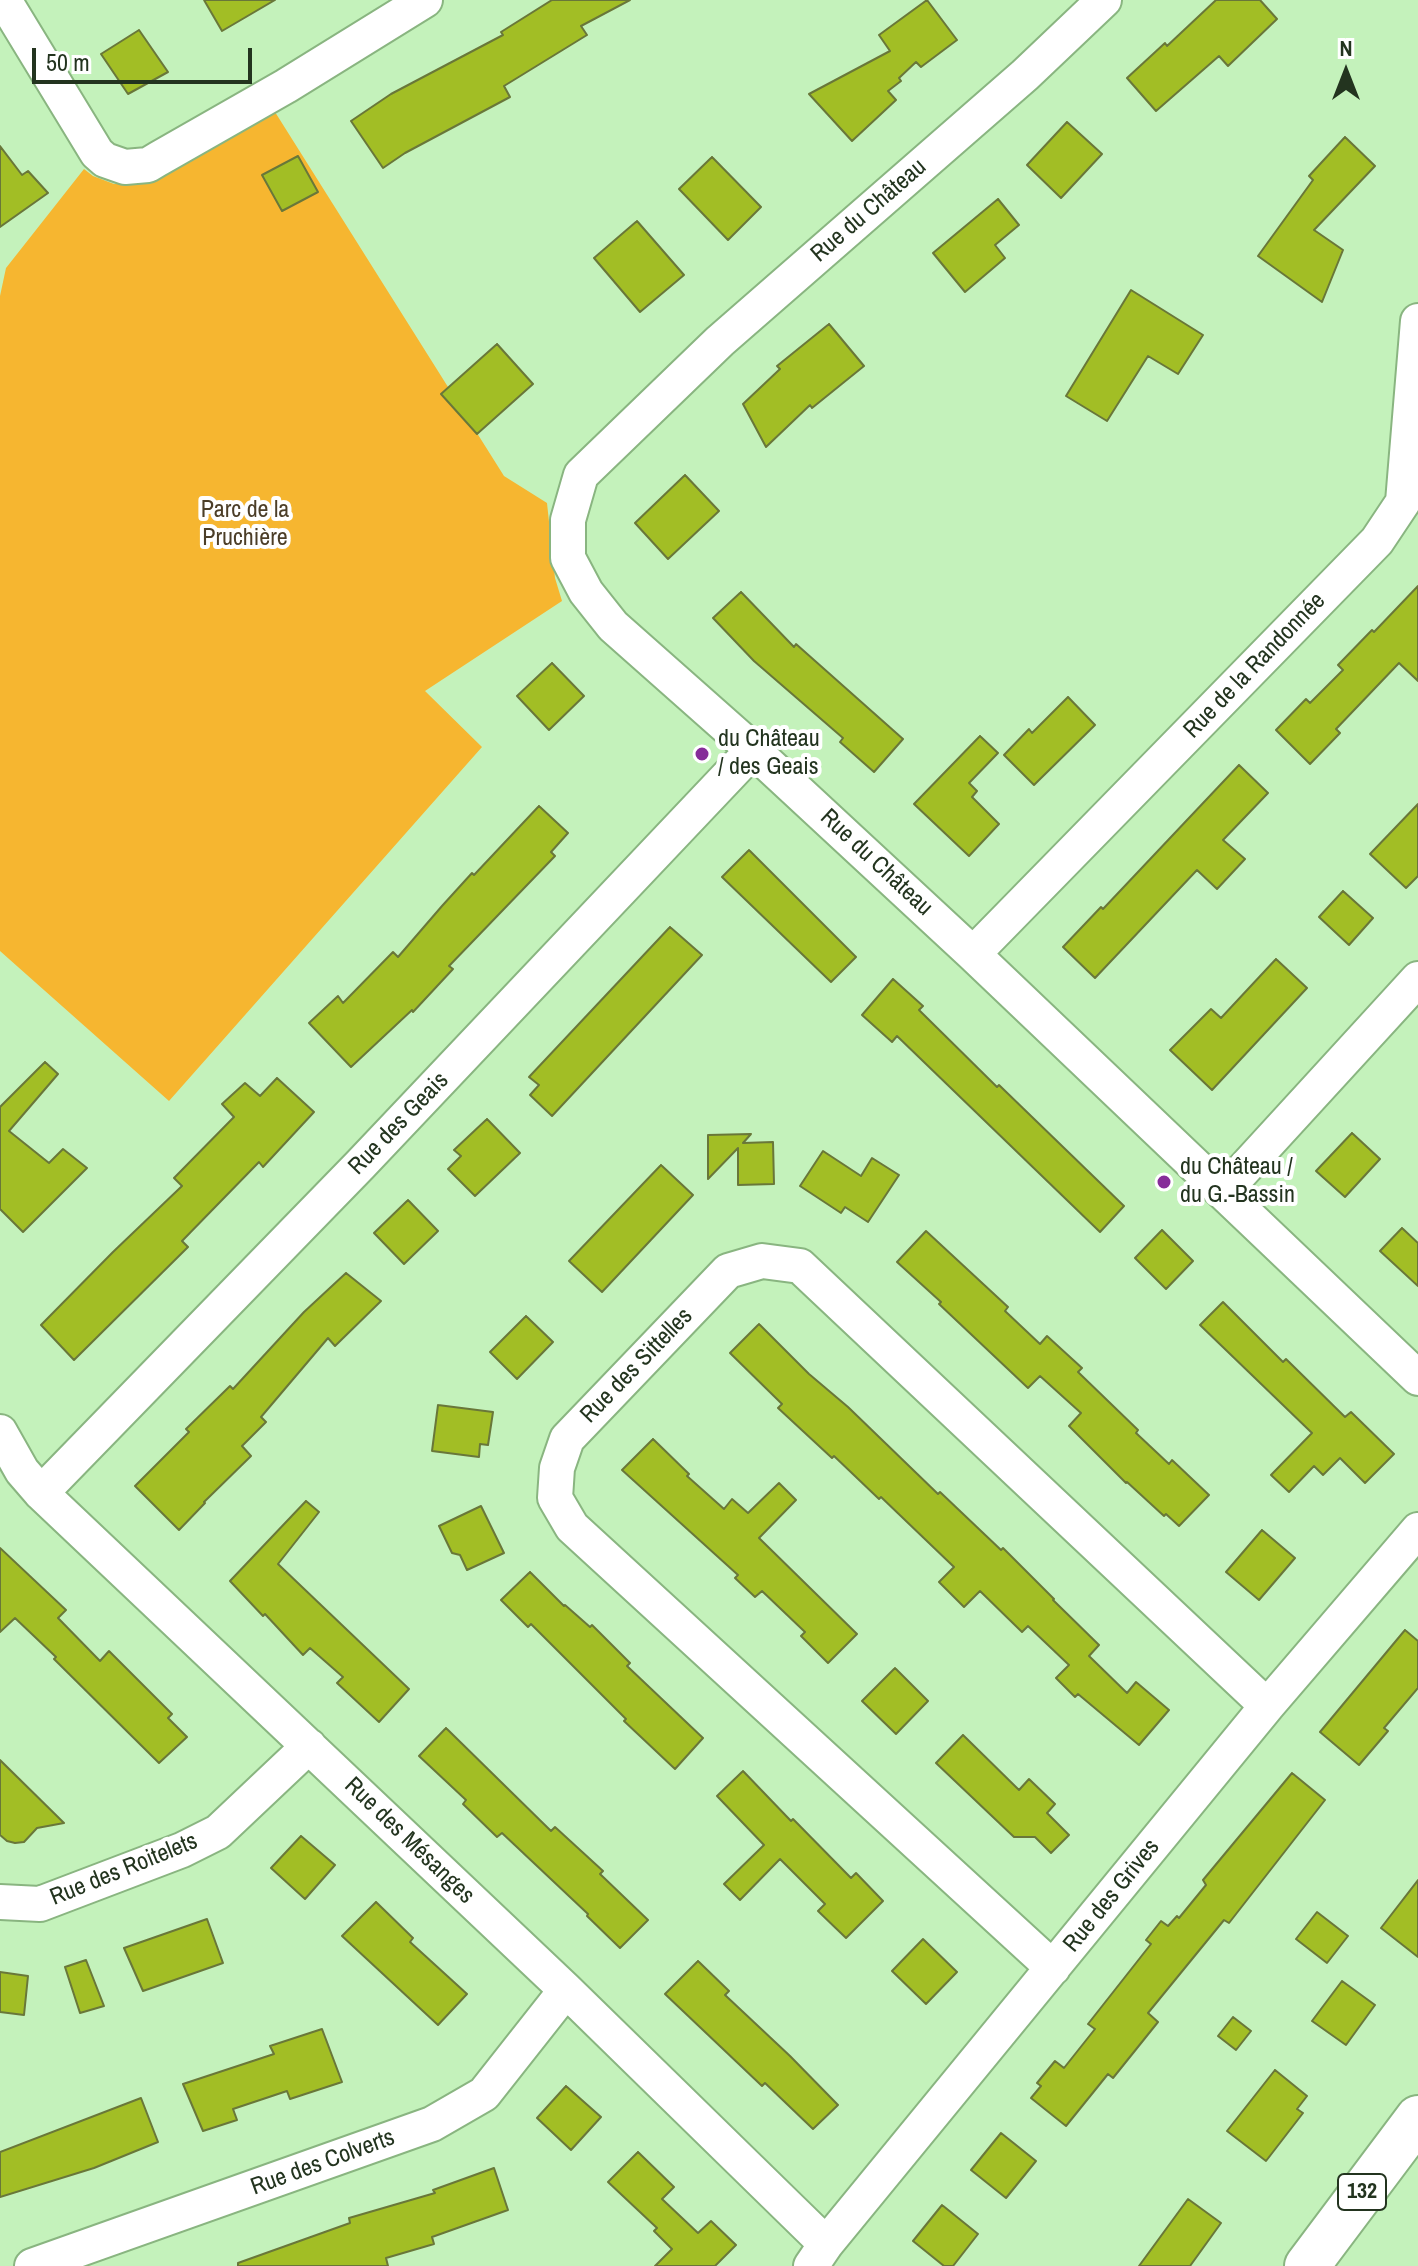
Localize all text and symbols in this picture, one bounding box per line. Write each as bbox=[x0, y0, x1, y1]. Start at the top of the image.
scale bar bbox=[36, 32, 256, 82]
north arrow bbox=[1306, 32, 1386, 112]
text: N bbox=[1339, 33, 1353, 63]
text: 50 m bbox=[46, 46, 90, 78]
street label: Rue du Château bbox=[805, 153, 933, 269]
park label: Parc de la Pruchière bbox=[201, 497, 289, 553]
street label: Rue de la Randonnée bbox=[1178, 587, 1332, 745]
place label: du Château / des Geais bbox=[718, 726, 820, 782]
marker: du Château / des Geais bbox=[693, 745, 711, 763]
street label: Rue du Château bbox=[814, 804, 938, 922]
street label: Rue des Geais bbox=[343, 1067, 455, 1181]
place label: du Château / du G.-Bassin bbox=[1180, 1154, 1295, 1210]
marker: du Château / du G.-Bassin bbox=[1155, 1173, 1173, 1191]
street label: Rue des Sittelles bbox=[575, 1302, 699, 1430]
street label: Rue des Mésanges bbox=[338, 1772, 480, 1910]
street label: Rue des Roitelets bbox=[46, 1827, 202, 1913]
street label: Rue des Grives bbox=[1058, 1834, 1166, 1958]
street label: Rue des Colverts bbox=[247, 2124, 399, 2202]
road number: 132 bbox=[1338, 2174, 1386, 2210]

